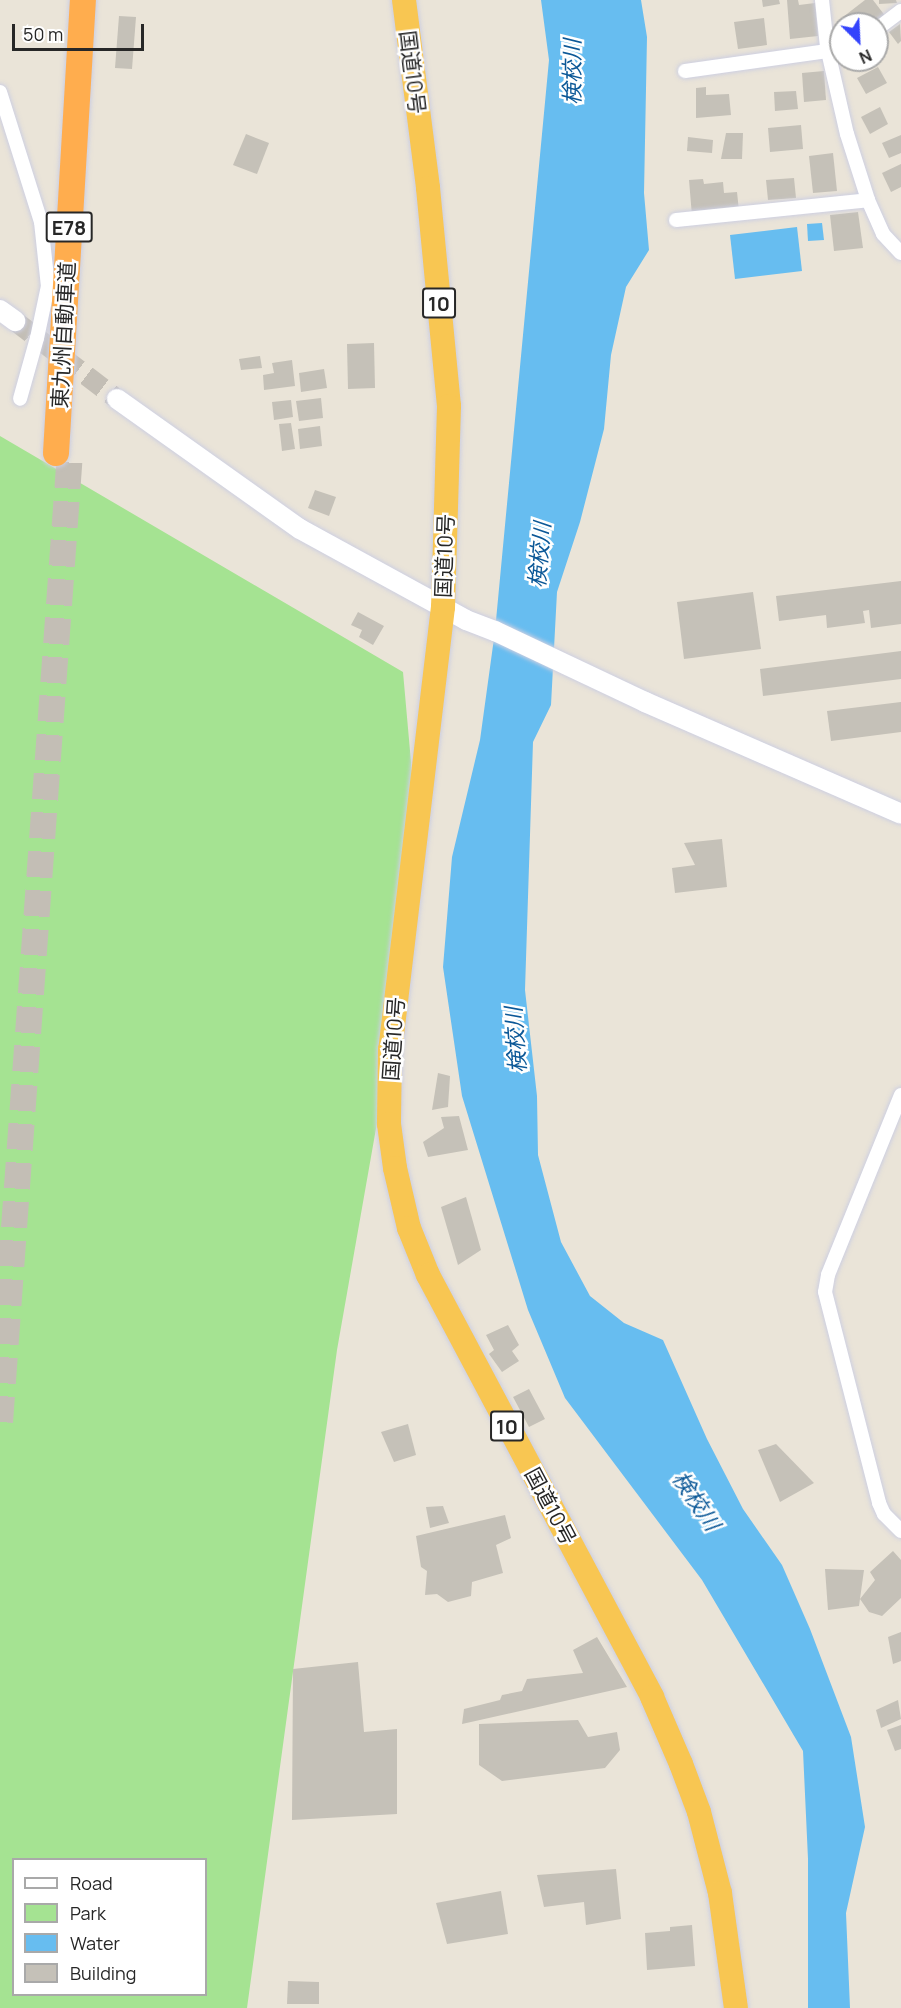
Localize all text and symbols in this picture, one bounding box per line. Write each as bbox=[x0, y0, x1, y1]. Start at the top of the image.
scale bar bbox=[15, 12, 147, 50]
north arrow bbox=[829, 12, 889, 72]
text: 50 m bbox=[23, 22, 63, 46]
street label: 国道10号 bbox=[395, 29, 431, 115]
water label: 検校川 bbox=[560, 39, 586, 105]
text: N bbox=[856, 44, 875, 69]
road number: E78 bbox=[45, 210, 93, 244]
street label: 東九州自動車道 bbox=[47, 261, 79, 409]
road number: 10 bbox=[421, 286, 457, 320]
street label: 国道10号 bbox=[430, 514, 458, 598]
water label: 検校川 bbox=[524, 521, 556, 589]
street label: 国道10号 bbox=[378, 996, 408, 1082]
water label: 検校川 bbox=[501, 1006, 531, 1074]
road number: 10 bbox=[489, 1409, 525, 1443]
street label: 国道10号 bbox=[520, 1463, 582, 1549]
water label: 検校川 bbox=[667, 1466, 725, 1536]
legend bbox=[12, 1858, 207, 1996]
text: Road bbox=[70, 1871, 113, 1895]
text: Park bbox=[70, 1901, 106, 1925]
text: Water bbox=[70, 1931, 120, 1955]
text: Building bbox=[70, 1961, 136, 1985]

